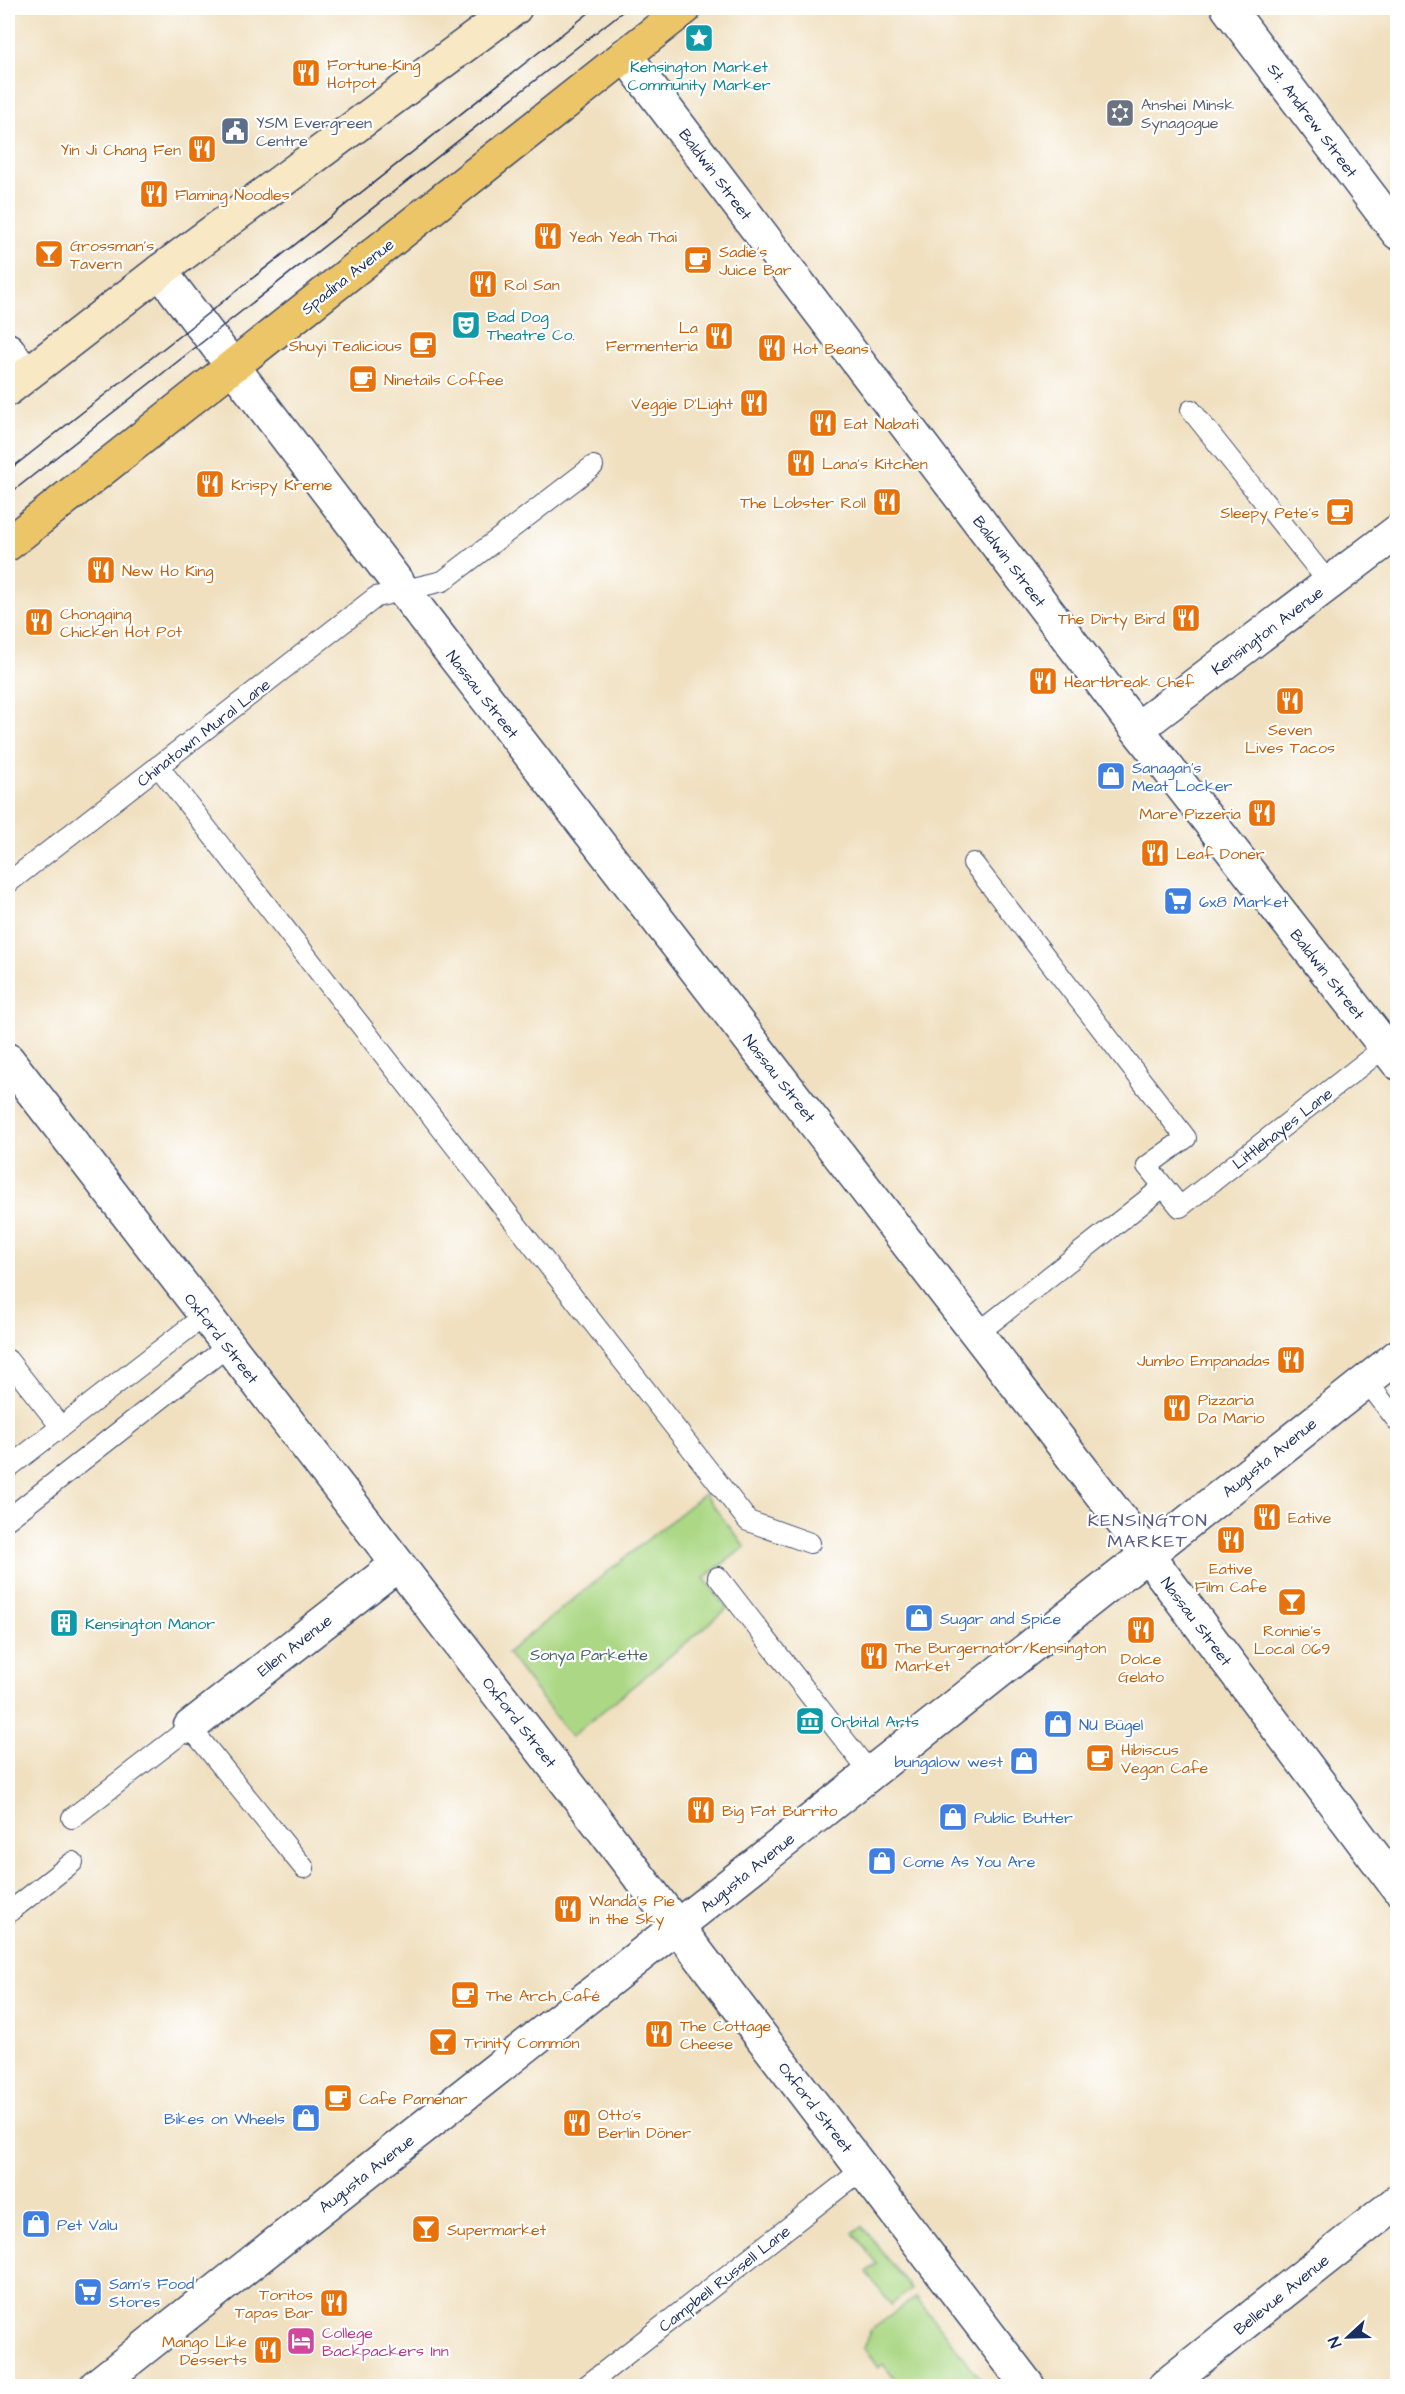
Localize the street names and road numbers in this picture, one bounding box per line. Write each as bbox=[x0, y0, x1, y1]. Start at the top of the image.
street label: St. Andrew Street bbox=[1262, 59, 1363, 183]
street label: Baldwin Street bbox=[674, 124, 757, 225]
street label: Spadina Avenue bbox=[297, 233, 399, 320]
street label: Baldwin Street bbox=[968, 511, 1051, 612]
street label: Kensington Avenue bbox=[1207, 581, 1329, 681]
street label: Nassau Street bbox=[441, 646, 524, 744]
street label: Chinatown Mural Lane bbox=[132, 674, 275, 792]
street label: Baldwin Street bbox=[1285, 925, 1370, 1025]
street label: Nassau Street bbox=[738, 1030, 821, 1128]
street label: Littlehayes Lane bbox=[1228, 1083, 1338, 1176]
street label: Oxford Street bbox=[179, 1289, 264, 1389]
street label: Augusta Avenue bbox=[1218, 1413, 1322, 1504]
street label: Nassau Street bbox=[1155, 1573, 1237, 1671]
street label: Ellen Avenue bbox=[253, 1609, 337, 1682]
street label: Oxford Street bbox=[477, 1673, 562, 1773]
street label: Augusta Avenue bbox=[696, 1828, 800, 1919]
street label: Oxford Street bbox=[773, 2058, 858, 2158]
street label: Augusta Avenue bbox=[314, 2129, 420, 2219]
street label: Campbell Russell Lane bbox=[654, 2220, 795, 2337]
street label: Bellevue Avenue bbox=[1229, 2249, 1334, 2340]

